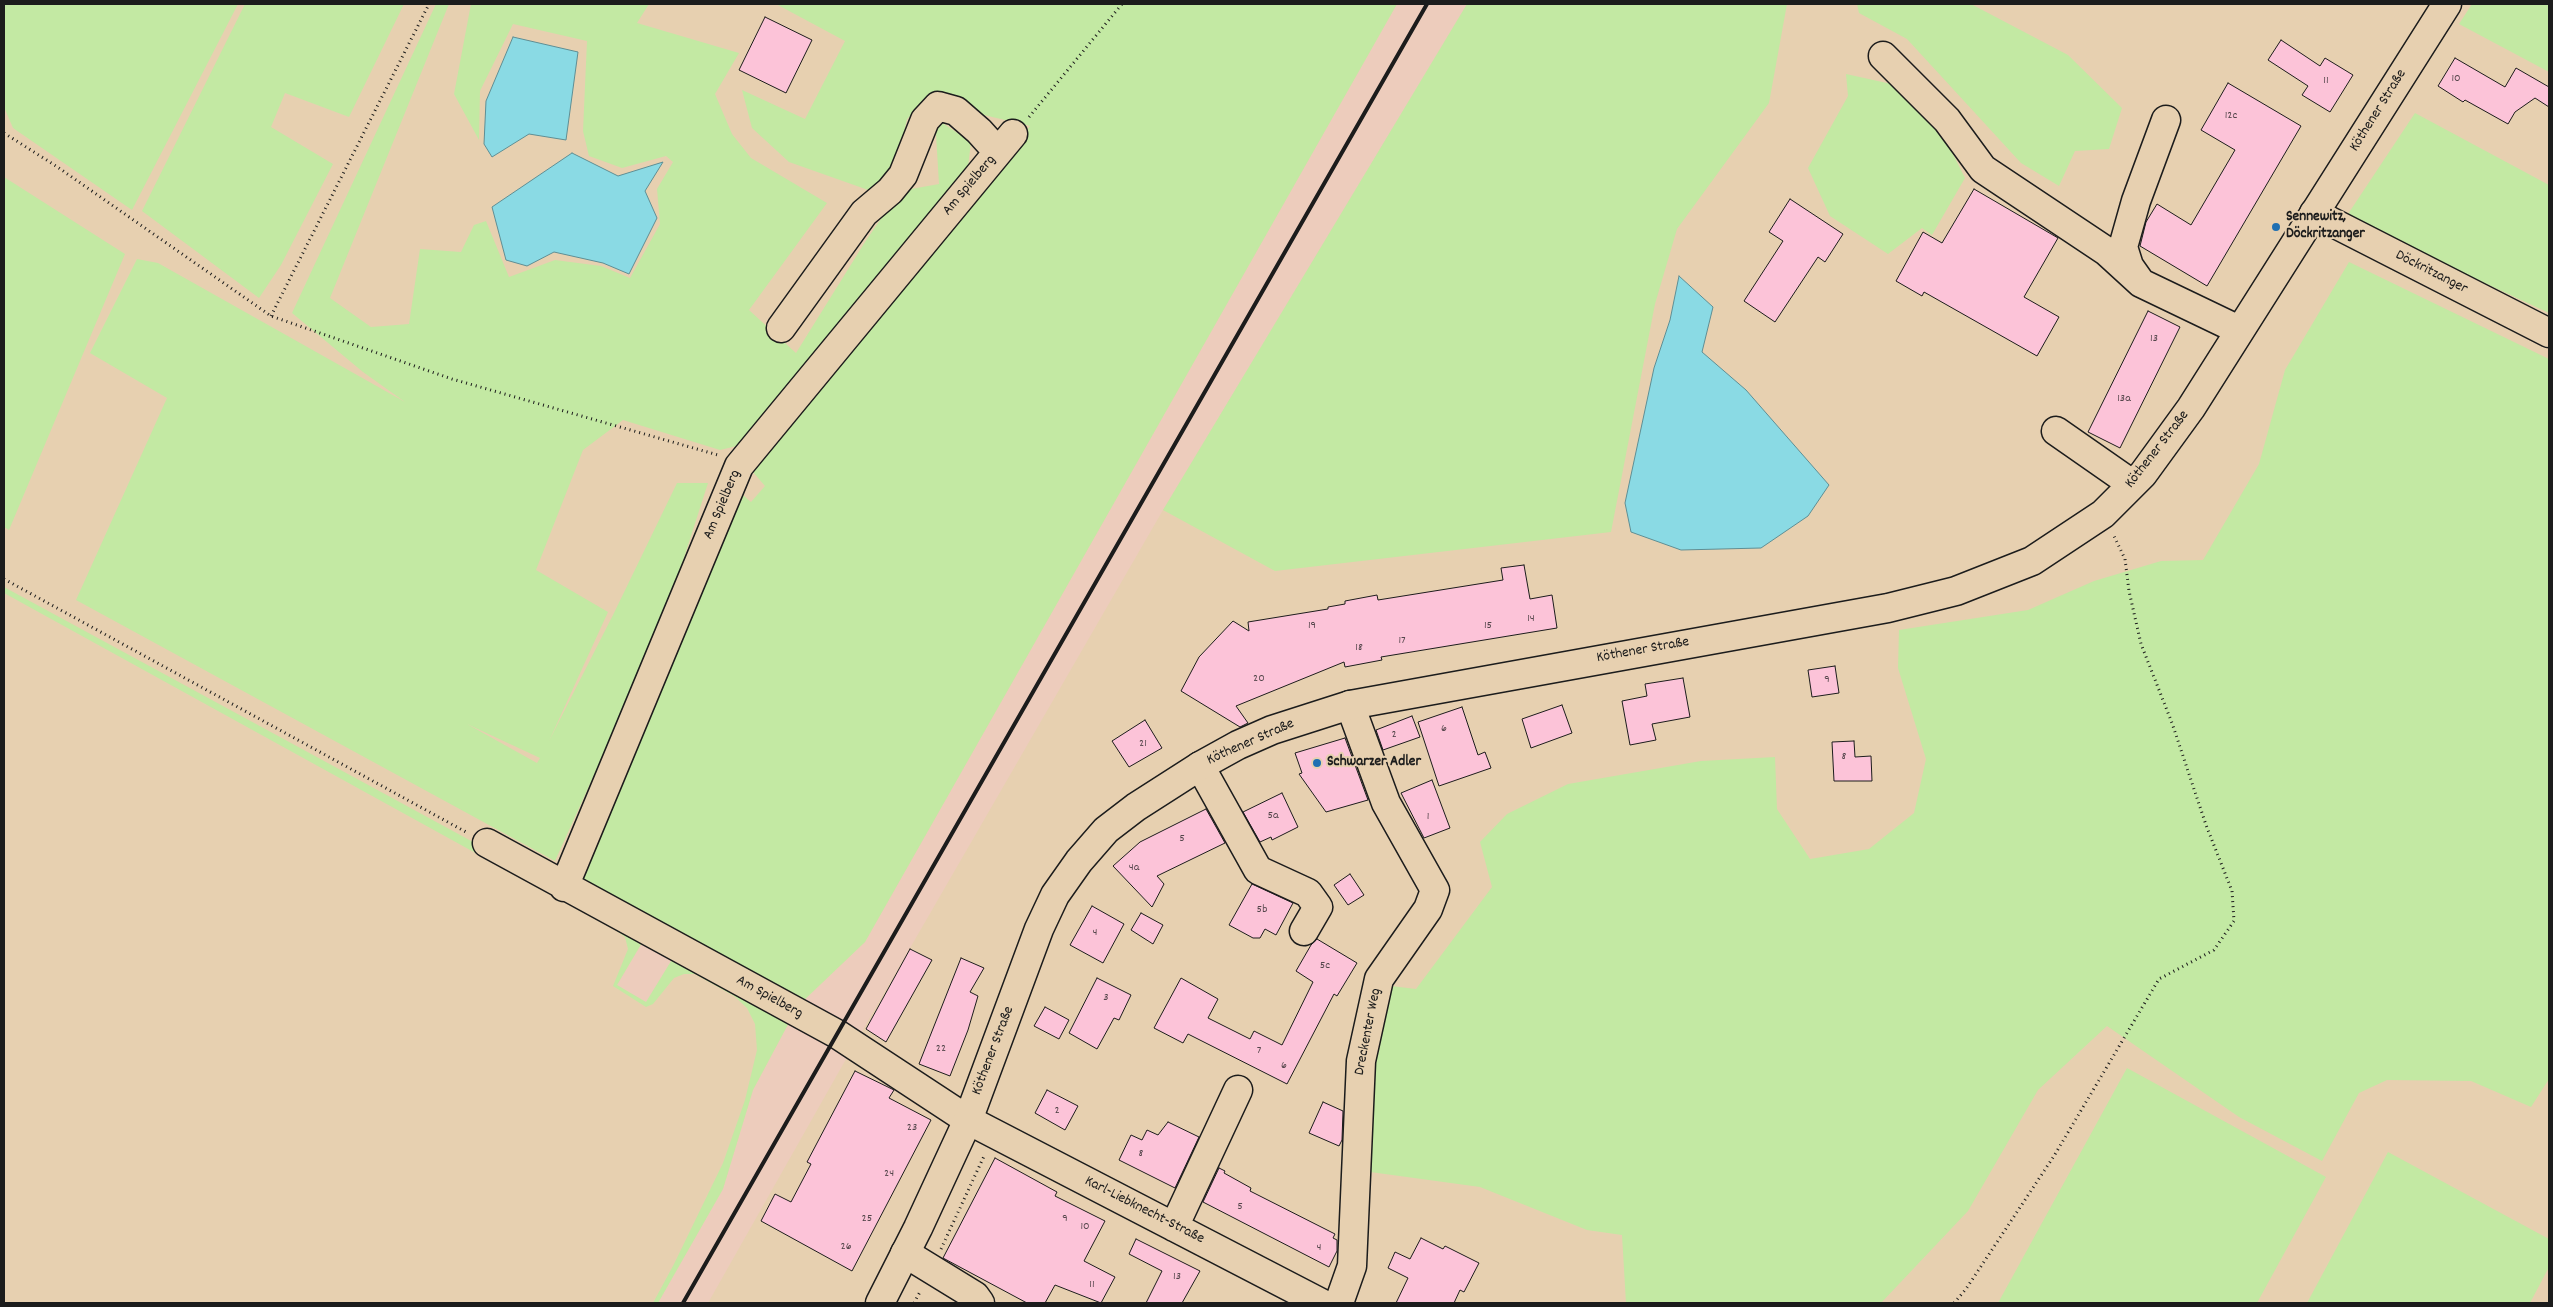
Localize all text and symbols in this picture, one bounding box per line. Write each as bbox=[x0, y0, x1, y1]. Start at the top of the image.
street label: Köthener Straße bbox=[2347, 67, 2411, 155]
house number: 10 bbox=[2451, 72, 2461, 86]
house number: 11 bbox=[2323, 74, 2329, 88]
house number: 12c bbox=[2225, 109, 2237, 123]
street label: Am Spielberg bbox=[939, 152, 1001, 220]
place label: Sennewitz, Döckritzanger bbox=[2286, 209, 2365, 244]
marker: Sennewitz, Döckritzanger bbox=[2270, 221, 2282, 233]
street label: Döckritzanger bbox=[2392, 247, 2470, 299]
house number: 13 bbox=[2150, 332, 2158, 346]
house number: 13a bbox=[2117, 392, 2131, 406]
street label: Köthener Straße bbox=[2122, 408, 2194, 492]
street label: Am Spielberg bbox=[700, 468, 746, 542]
house number: 14 bbox=[1527, 612, 1535, 626]
house number: 19 bbox=[1308, 619, 1316, 633]
house number: 15 bbox=[1484, 619, 1492, 633]
house number: 17 bbox=[1398, 634, 1406, 648]
street label: Köthener Straße bbox=[1595, 634, 1691, 668]
house number: 18 bbox=[1355, 641, 1363, 655]
house number: 20 bbox=[1253, 672, 1265, 686]
house number: 9 bbox=[1824, 673, 1830, 687]
street label: Köthener Straße bbox=[1205, 716, 1297, 770]
house number: 6 bbox=[1441, 722, 1447, 736]
house number: 2 bbox=[1391, 728, 1397, 742]
house number: 21 bbox=[1139, 737, 1147, 751]
house number: 8 bbox=[1842, 750, 1846, 764]
place label: Schwarzer Adler bbox=[1327, 754, 1421, 772]
marker: Schwarzer Adler bbox=[1311, 757, 1323, 769]
house number: 5a bbox=[1267, 809, 1279, 823]
house number: 1 bbox=[1427, 810, 1429, 824]
house number: 5 bbox=[1179, 832, 1185, 846]
house number: 4a bbox=[1129, 861, 1139, 875]
house number: 5b bbox=[1257, 903, 1267, 917]
house number: 4 bbox=[1093, 926, 1097, 940]
house number: 5c bbox=[1320, 959, 1330, 973]
street label: Am Spielberg bbox=[732, 972, 806, 1024]
street label: Dreckenter Weg bbox=[1352, 987, 1386, 1077]
house number: 3 bbox=[1103, 991, 1109, 1005]
street label: Köthener Straße bbox=[969, 1004, 1019, 1098]
house number: 22 bbox=[936, 1042, 946, 1056]
house number: 7 bbox=[1257, 1044, 1261, 1058]
house number: 6 bbox=[1281, 1059, 1287, 1073]
house number: 2 bbox=[1054, 1104, 1060, 1118]
house number: 23 bbox=[907, 1121, 917, 1135]
house number: 8 bbox=[1139, 1147, 1143, 1161]
house number: 24 bbox=[884, 1167, 894, 1181]
street label: Karl-Liebknecht-Straße bbox=[1081, 1173, 1207, 1249]
house number: 5 bbox=[1237, 1200, 1243, 1214]
house number: 25 bbox=[862, 1212, 872, 1226]
house number: 9 bbox=[1062, 1212, 1068, 1226]
house number: 10 bbox=[1080, 1220, 1090, 1234]
house number: 26 bbox=[840, 1240, 852, 1254]
house number: 4 bbox=[1317, 1241, 1321, 1255]
house number: 13 bbox=[1173, 1270, 1181, 1284]
house number: 11 bbox=[1089, 1278, 1095, 1292]

